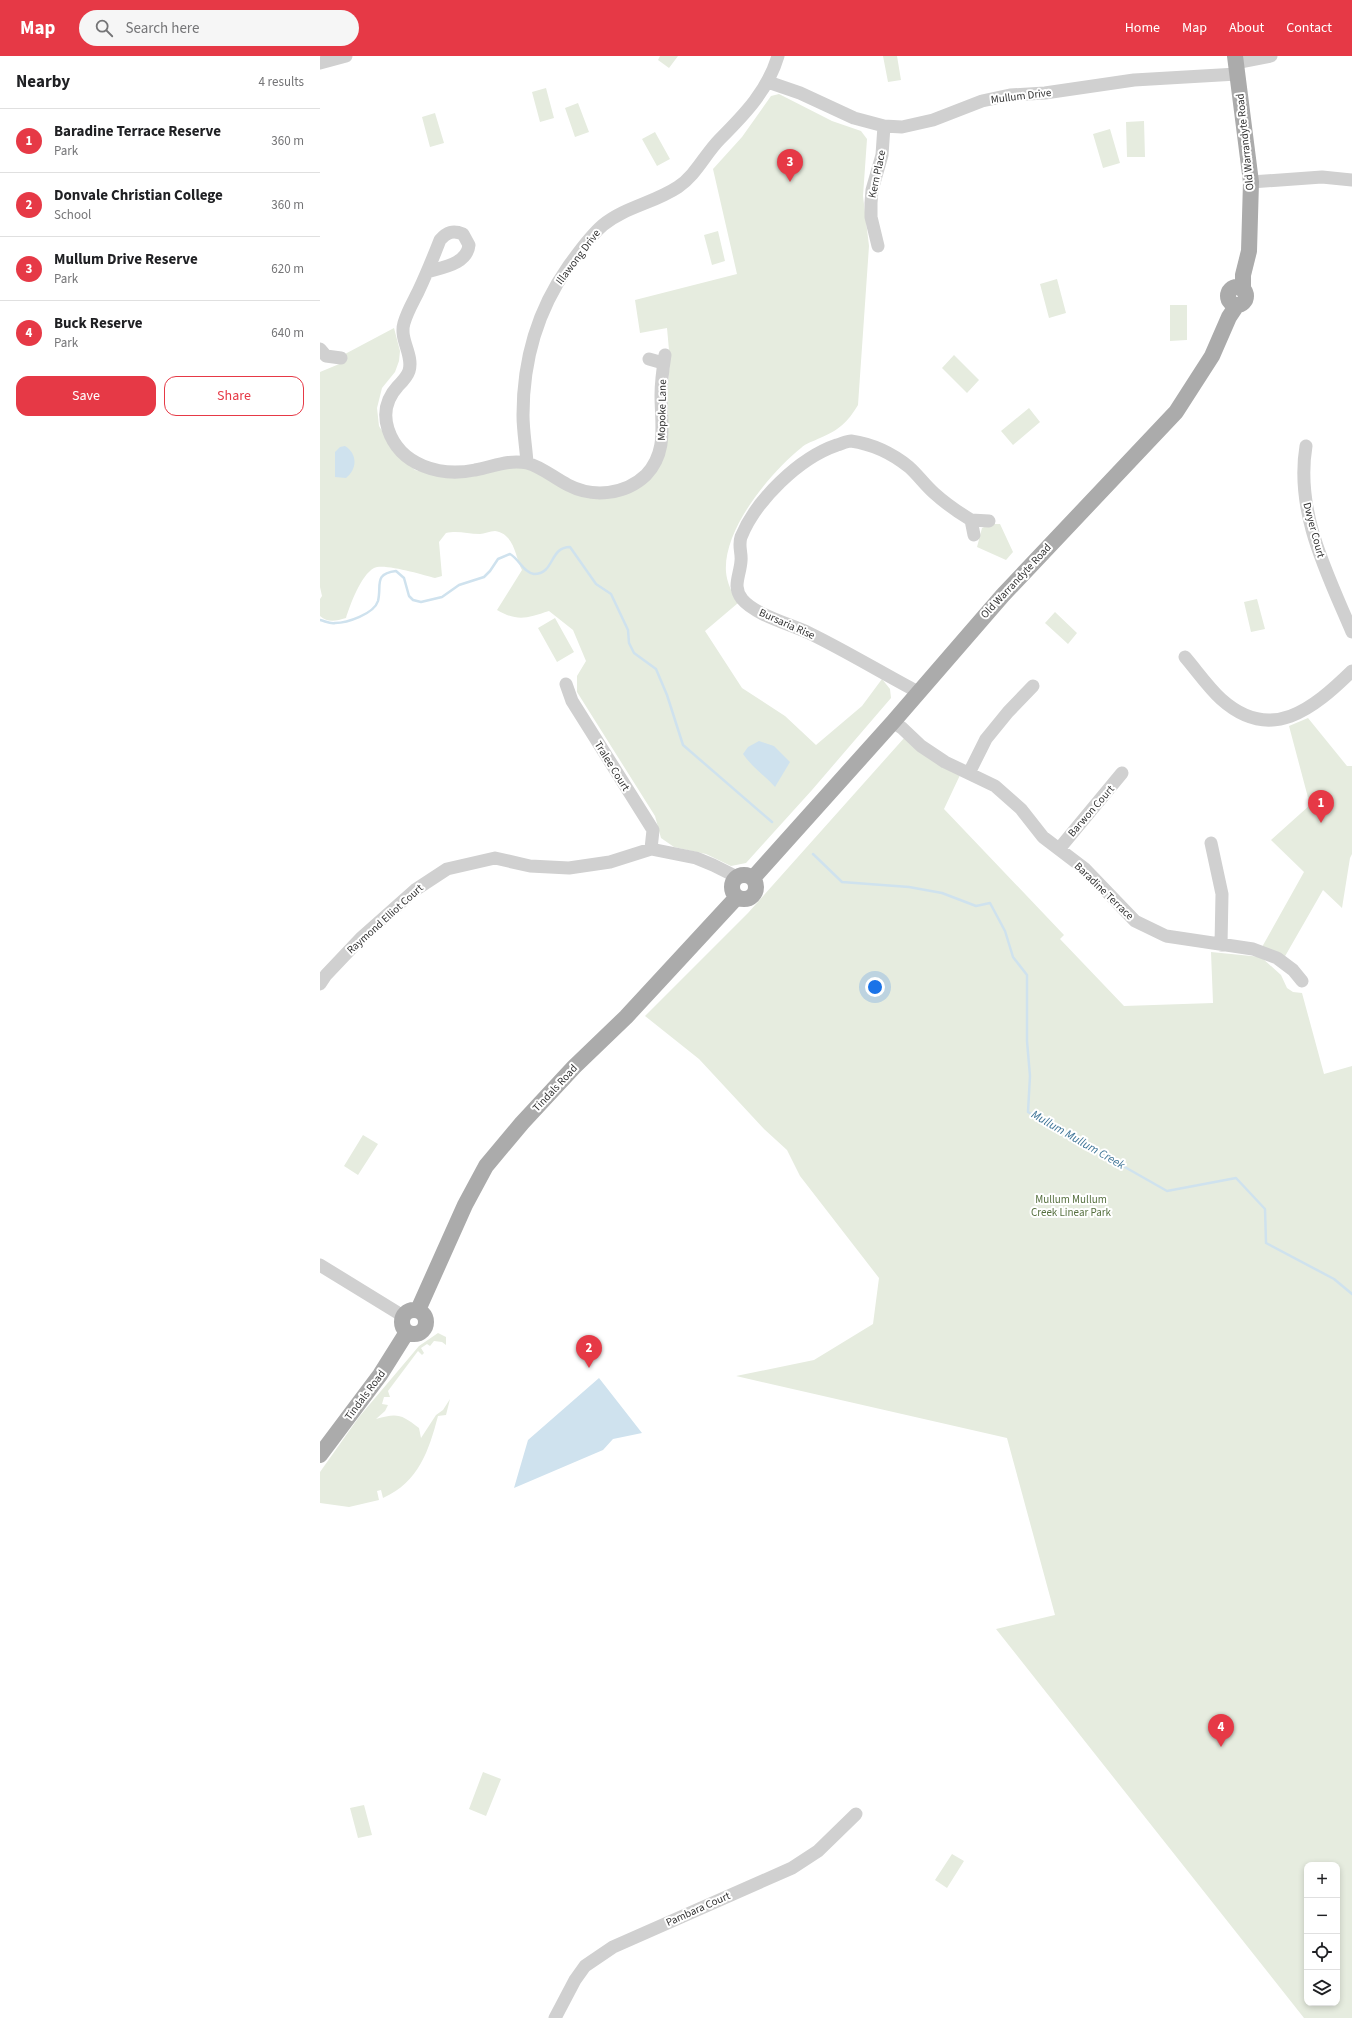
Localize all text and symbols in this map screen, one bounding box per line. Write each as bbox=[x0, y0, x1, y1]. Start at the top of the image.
search box bbox=[79, 10, 359, 46]
text: Map bbox=[20, 15, 55, 42]
icon: search bbox=[93, 17, 115, 39]
text: Search here bbox=[125, 18, 199, 39]
text: Home bbox=[1125, 18, 1160, 38]
text: Map bbox=[1182, 18, 1207, 38]
text: About bbox=[1229, 18, 1264, 38]
text: Contact bbox=[1286, 18, 1332, 38]
text: Nearby bbox=[16, 70, 70, 94]
text: 4 results bbox=[259, 73, 304, 91]
street label: Mullum Drive bbox=[990, 85, 1053, 107]
street label: Old Warrandyte Road bbox=[1232, 93, 1258, 191]
text: Baradine Terrace Reserve bbox=[54, 121, 221, 142]
text: 1 bbox=[26, 132, 32, 150]
text: 360 m bbox=[271, 132, 304, 150]
text: Park bbox=[54, 142, 78, 160]
street label: Kern Place bbox=[865, 148, 890, 199]
pin: 3 bbox=[777, 149, 803, 182]
text: Donvale Christian College bbox=[54, 185, 223, 206]
text: 2 bbox=[26, 196, 32, 214]
text: 360 m bbox=[271, 196, 304, 214]
text: School bbox=[54, 206, 91, 224]
street label: Illawong Drive bbox=[552, 226, 604, 288]
text: Mullum Drive Reserve bbox=[54, 249, 198, 270]
text: 3 bbox=[26, 260, 32, 278]
text: 620 m bbox=[271, 260, 304, 278]
text: Park bbox=[54, 270, 78, 288]
text: Buck Reserve bbox=[54, 313, 143, 334]
text: 4 bbox=[26, 324, 32, 342]
text: 640 m bbox=[271, 324, 304, 342]
text: Park bbox=[54, 334, 78, 352]
button: Save bbox=[16, 376, 156, 416]
button: Share bbox=[164, 376, 304, 416]
street label: Mopoke Lane bbox=[654, 379, 670, 441]
street label: Dwyer Court bbox=[1299, 501, 1329, 560]
street label: Old Warrandyte Road bbox=[977, 540, 1055, 622]
street label: Bursaria Rise bbox=[757, 605, 818, 643]
street label: Tralee Court bbox=[591, 738, 633, 794]
street label: Barwon Court bbox=[1064, 782, 1118, 840]
pin: 1 bbox=[1308, 790, 1334, 823]
street label: Baradine Terrace bbox=[1071, 859, 1137, 924]
street label: Raymond Elliot Court bbox=[344, 880, 427, 957]
your location bbox=[865, 977, 885, 997]
street label: Tindals Road bbox=[529, 1061, 581, 1115]
water label: Mullum Mullum Creek bbox=[1028, 1106, 1128, 1174]
park label: Mullum Mullum Creek Linear Park bbox=[1031, 1192, 1112, 1220]
pin: 2 bbox=[576, 1335, 602, 1368]
street label: Tindals Road bbox=[341, 1367, 389, 1423]
pin: 4 bbox=[1208, 1714, 1234, 1747]
map controls bbox=[1304, 1862, 1340, 2006]
button: + bbox=[1304, 1862, 1340, 1898]
street label: Pambara Court bbox=[663, 1888, 733, 1930]
button: − bbox=[1304, 1898, 1340, 1934]
button: locate bbox=[1304, 1934, 1340, 1970]
button: layers bbox=[1304, 1970, 1340, 2006]

